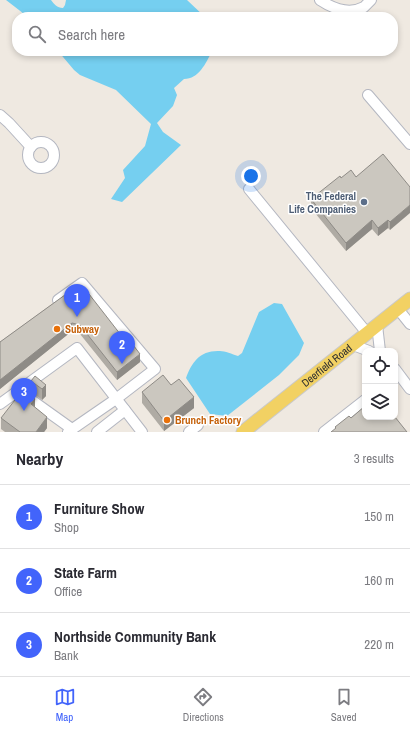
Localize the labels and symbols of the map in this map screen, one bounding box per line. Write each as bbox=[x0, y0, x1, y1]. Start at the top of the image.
your location bbox=[241, 166, 261, 186]
place label: The Federal Life Companies bbox=[289, 189, 356, 216]
marker: The Federal Life Companies bbox=[359, 197, 369, 207]
pin: 1 bbox=[64, 284, 90, 317]
place label: Subway bbox=[65, 322, 99, 336]
marker: Subway bbox=[52, 324, 62, 334]
pin: 2 bbox=[109, 331, 135, 364]
street label: Deerfield Road bbox=[299, 341, 355, 390]
pin: 3 bbox=[11, 378, 37, 411]
place label: Brunch Factory bbox=[175, 413, 241, 427]
marker: Brunch Factory bbox=[162, 415, 172, 425]

